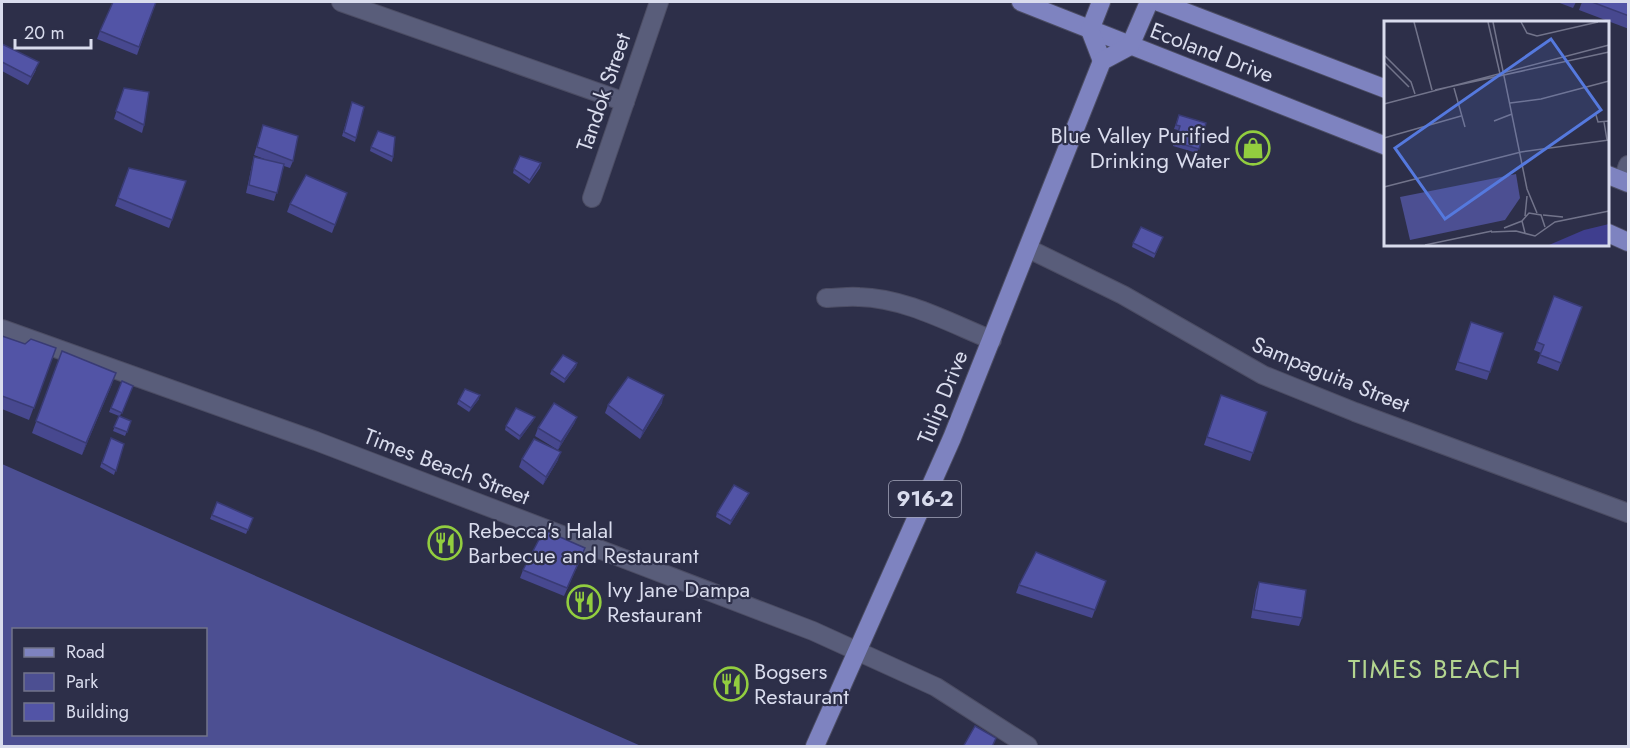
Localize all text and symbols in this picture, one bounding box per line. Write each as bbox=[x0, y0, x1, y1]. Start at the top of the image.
scale bar bbox=[15, 12, 92, 50]
street label: Ecoland Drive bbox=[1146, 14, 1278, 90]
text: 20 m bbox=[24, 20, 64, 46]
inset map bbox=[1384, 21, 1609, 246]
street label: Tandok Street bbox=[568, 28, 638, 156]
place label: Blue Valley Purified Drinking Water bbox=[1051, 119, 1230, 176]
shop icon: Blue Valley Purified Drinking Water bbox=[1235, 130, 1271, 166]
street label: Sampaguita Street bbox=[1247, 328, 1415, 421]
street label: Tulip Drive bbox=[909, 345, 975, 449]
street label: Times Beach Street bbox=[359, 420, 535, 513]
road number: 916-2 bbox=[889, 481, 961, 517]
place label: Rebecca's Halal Barbecue and Restaurant bbox=[468, 514, 699, 571]
restaurant icon: Rebecca's Halal Barbecue and Restaurant bbox=[427, 525, 463, 561]
place label: Ivy Jane Dampa Restaurant bbox=[607, 573, 750, 630]
restaurant icon: Ivy Jane Dampa Restaurant bbox=[566, 584, 602, 620]
legend bbox=[12, 628, 207, 736]
text: Road bbox=[66, 639, 105, 665]
district label: TIMES BEACH bbox=[1348, 650, 1522, 688]
place label: Bogsers Restaurant bbox=[754, 655, 850, 712]
restaurant icon: Bogsers Restaurant bbox=[713, 666, 749, 702]
text: Park bbox=[66, 669, 98, 695]
text: Building bbox=[66, 699, 129, 725]

